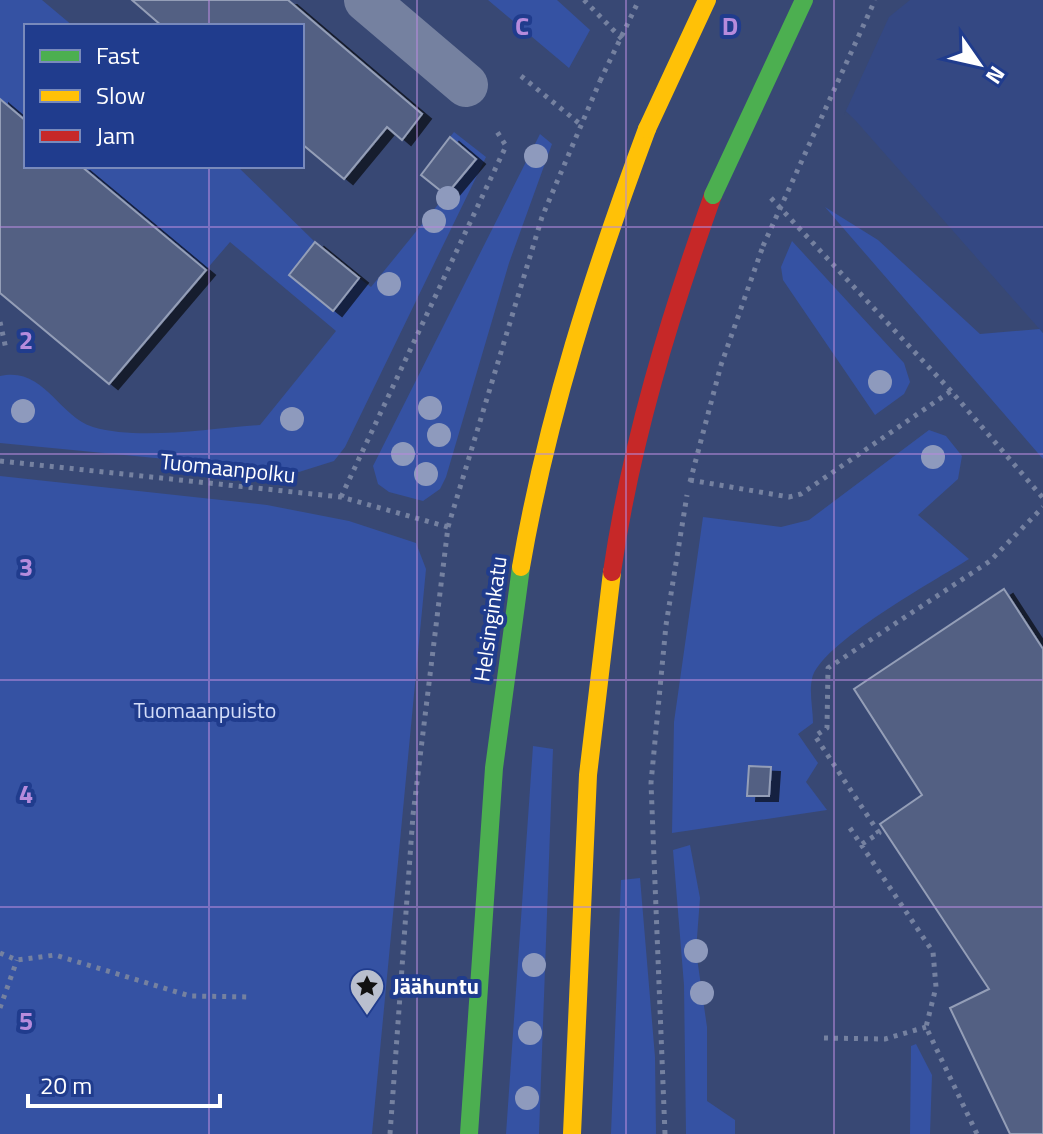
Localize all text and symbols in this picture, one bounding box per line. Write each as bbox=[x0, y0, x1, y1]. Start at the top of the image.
text: C bbox=[515, 6, 529, 45]
text: D bbox=[722, 6, 738, 45]
legend bbox=[24, 24, 304, 168]
north arrow bbox=[939, 24, 1019, 104]
text: Fast bbox=[96, 37, 140, 73]
text: N bbox=[977, 59, 1014, 91]
text: Slow bbox=[96, 77, 145, 113]
text: Jam bbox=[96, 117, 135, 153]
text: 2 bbox=[19, 320, 33, 359]
street label: Tuomaanpolku bbox=[159, 444, 297, 492]
text: 3 bbox=[19, 547, 33, 586]
street label: Helsinginkatu bbox=[464, 554, 516, 684]
park label: Tuomaanpuisto bbox=[134, 693, 276, 727]
text: 4 bbox=[19, 774, 33, 813]
place icon: Jäähuntu bbox=[348, 967, 386, 1017]
place label: Jäähuntu bbox=[393, 969, 479, 1003]
text: 5 bbox=[19, 1001, 33, 1040]
scale bar bbox=[28, 1058, 220, 1108]
text: 20 m bbox=[40, 1067, 92, 1103]

